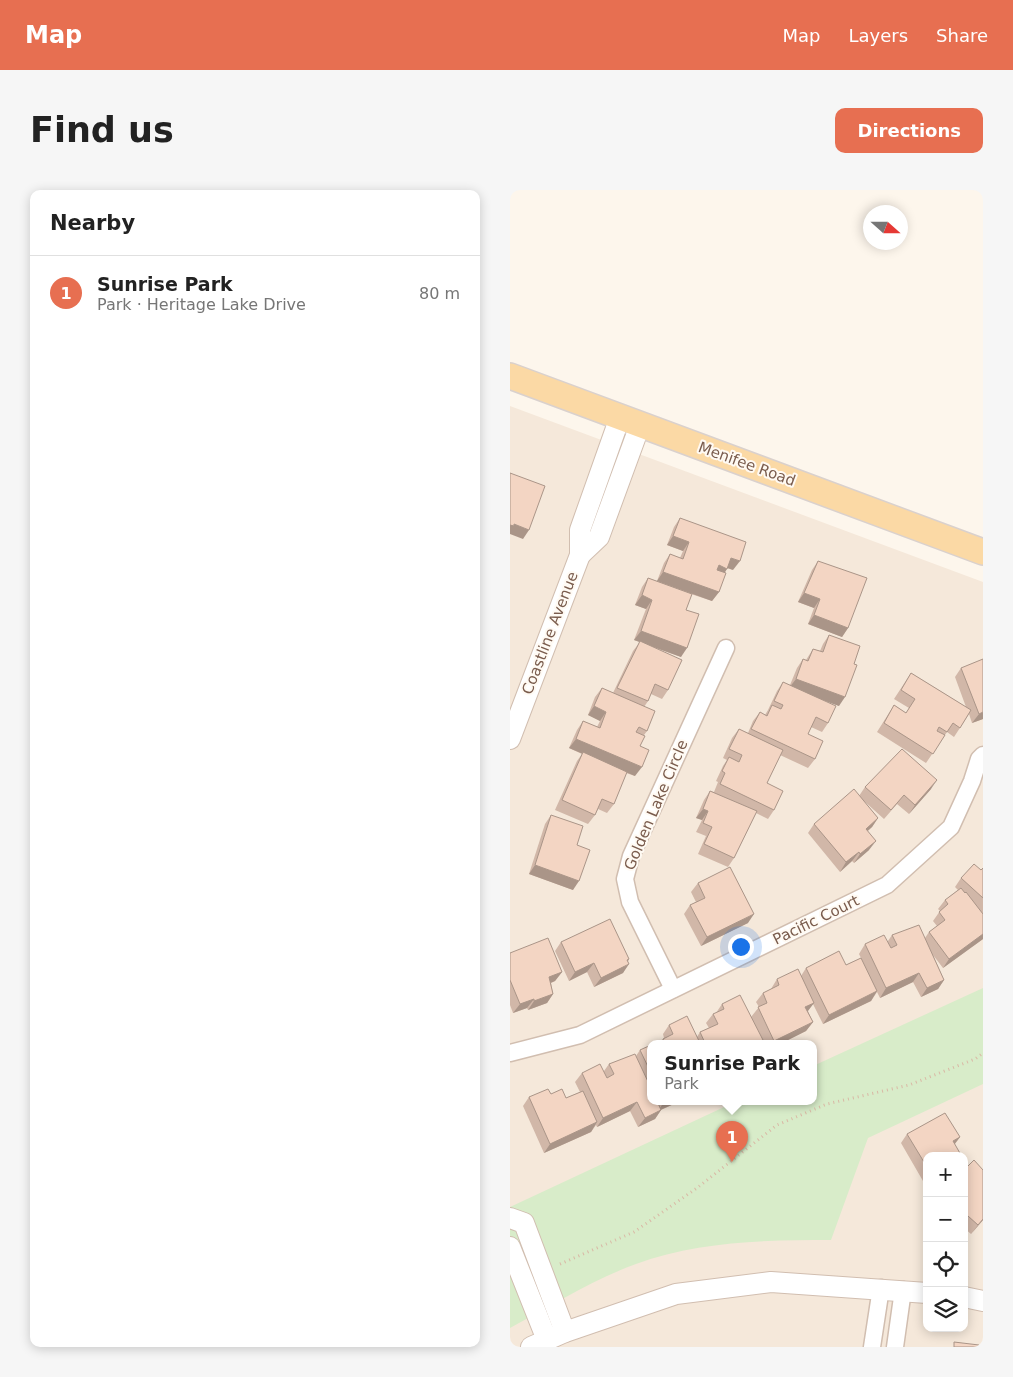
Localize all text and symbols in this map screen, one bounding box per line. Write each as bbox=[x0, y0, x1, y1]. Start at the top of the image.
text: Map bbox=[25, 21, 82, 49]
text: Map bbox=[782, 25, 820, 46]
text: Layers bbox=[848, 25, 908, 46]
text: Share bbox=[936, 25, 988, 46]
button: Directions bbox=[835, 108, 983, 153]
text: Find us bbox=[30, 110, 174, 150]
north arrow bbox=[863, 205, 908, 250]
text: Nearby bbox=[50, 211, 135, 235]
text: Sunrise Park bbox=[97, 273, 233, 295]
text: 1 bbox=[60, 284, 72, 303]
text: 80 m bbox=[419, 284, 460, 303]
text: Park · Heritage Lake Drive bbox=[97, 295, 306, 314]
street label: Menifee Road bbox=[696, 438, 798, 490]
street label: Coastline Avenue bbox=[518, 569, 582, 697]
street label: Golden Lake Circle bbox=[620, 737, 692, 873]
street label: Pacific Court bbox=[770, 891, 862, 949]
your location bbox=[728, 934, 754, 960]
popup bbox=[647, 1040, 817, 1105]
text: Sunrise Park bbox=[664, 1052, 800, 1074]
text: Park bbox=[664, 1074, 699, 1093]
pin: 1 bbox=[716, 1121, 748, 1162]
map controls bbox=[923, 1152, 968, 1332]
button: + bbox=[923, 1152, 968, 1197]
button: − bbox=[923, 1197, 968, 1242]
button: locate bbox=[923, 1242, 968, 1287]
button: layers bbox=[923, 1287, 968, 1332]

